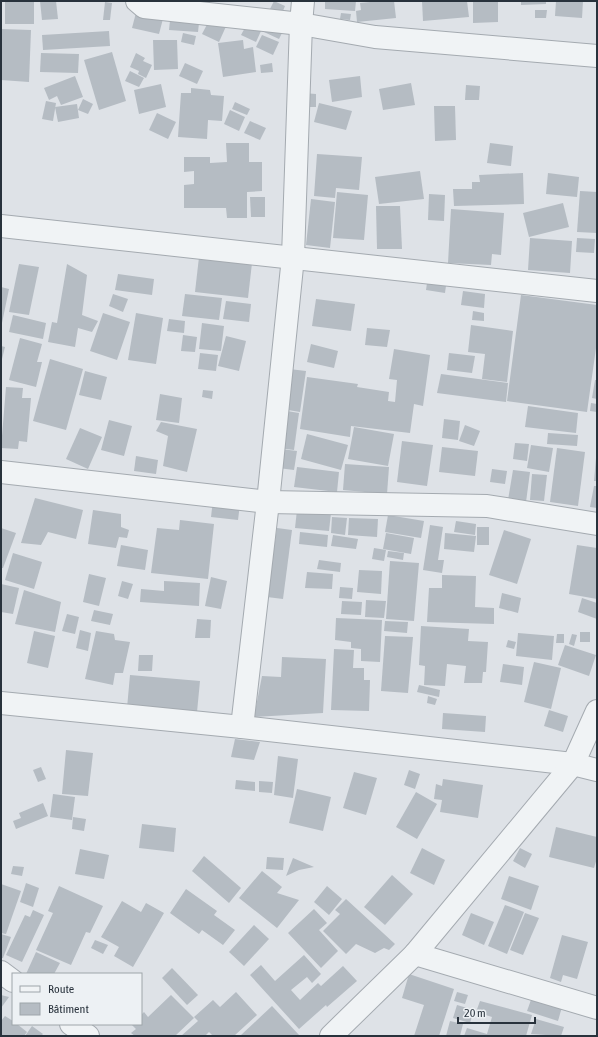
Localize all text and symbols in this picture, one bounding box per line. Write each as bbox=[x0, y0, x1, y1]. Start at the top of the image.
legend bbox=[12, 973, 142, 1025]
text: Route bbox=[48, 982, 74, 996]
scale bar bbox=[458, 999, 535, 1025]
text: Bâtiment bbox=[48, 1002, 89, 1016]
text: 20 m bbox=[464, 1006, 486, 1020]

